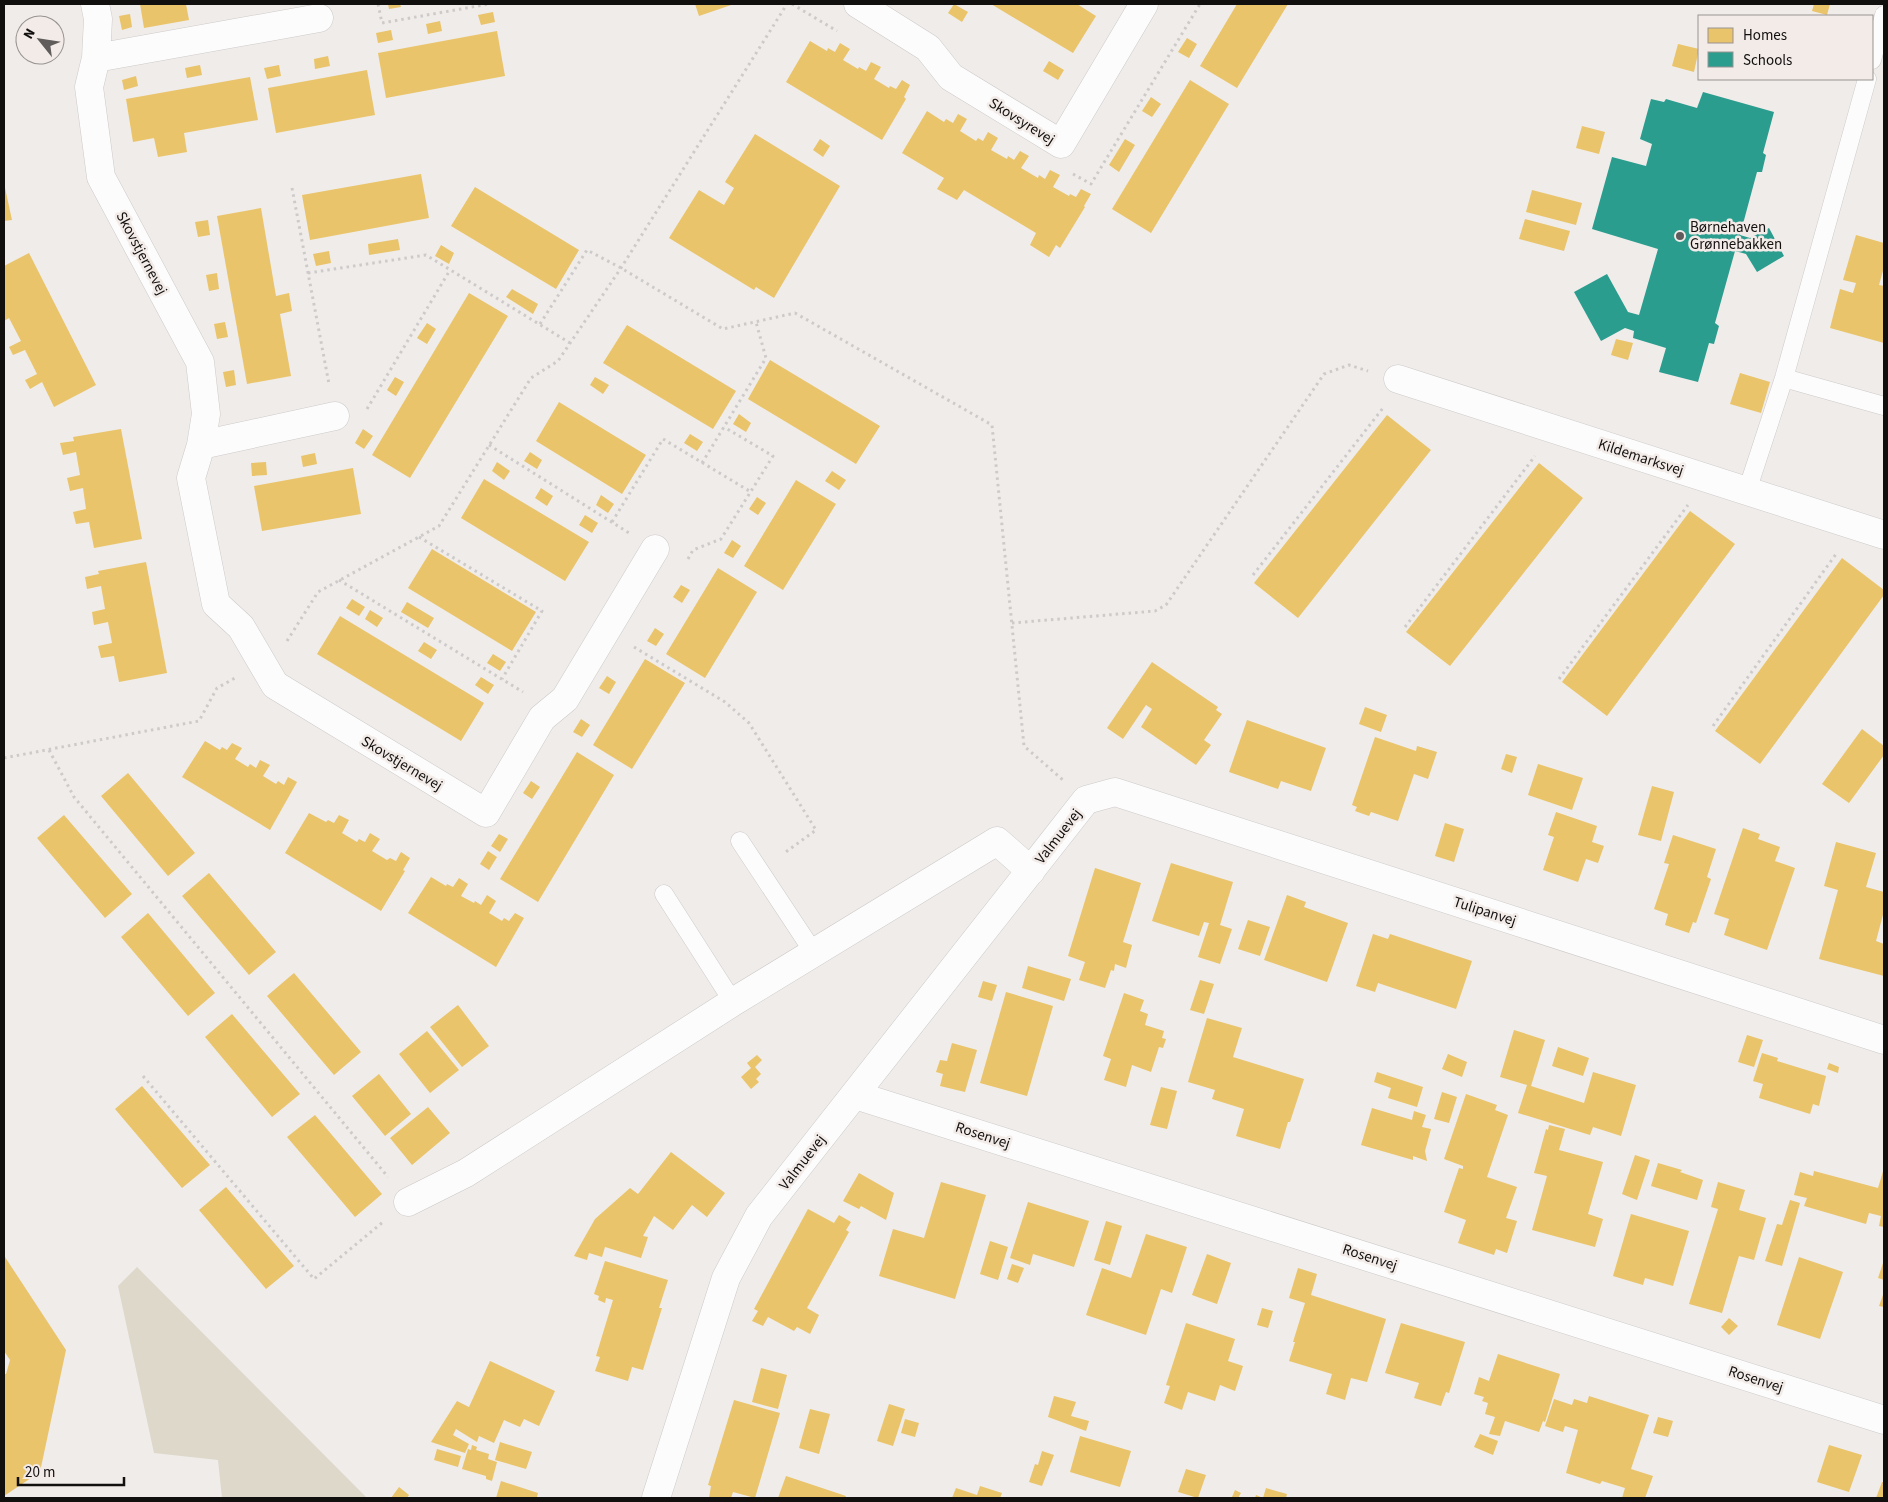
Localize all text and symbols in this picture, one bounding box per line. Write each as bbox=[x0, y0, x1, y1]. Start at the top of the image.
north arrow bbox=[15, 15, 65, 65]
legend bbox=[1698, 15, 1873, 80]
text: N bbox=[19, 25, 41, 43]
text: Homes bbox=[1743, 25, 1787, 46]
text: Schools bbox=[1743, 50, 1792, 71]
street label: Skovsyrevej bbox=[985, 93, 1059, 150]
street label: Skovstjernevej bbox=[111, 208, 172, 299]
place label: Børnehaven Grønnebakken bbox=[1690, 217, 1782, 255]
marker: Børnehaven Grønnebakken bbox=[1674, 230, 1686, 242]
street label: Kildemarksvej bbox=[1595, 434, 1686, 481]
street label: Skovstjernevej bbox=[357, 731, 446, 796]
street label: Valmuevej bbox=[1030, 804, 1087, 868]
street label: Tulipanvej bbox=[1451, 891, 1519, 932]
street label: Rosenvej bbox=[953, 1117, 1013, 1154]
street label: Valmuevej bbox=[774, 1130, 831, 1194]
street label: Rosenvej bbox=[1340, 1239, 1400, 1276]
street label: Rosenvej bbox=[1726, 1361, 1786, 1398]
scale bar bbox=[18, 1454, 124, 1486]
text: 20 m bbox=[25, 1462, 55, 1483]

